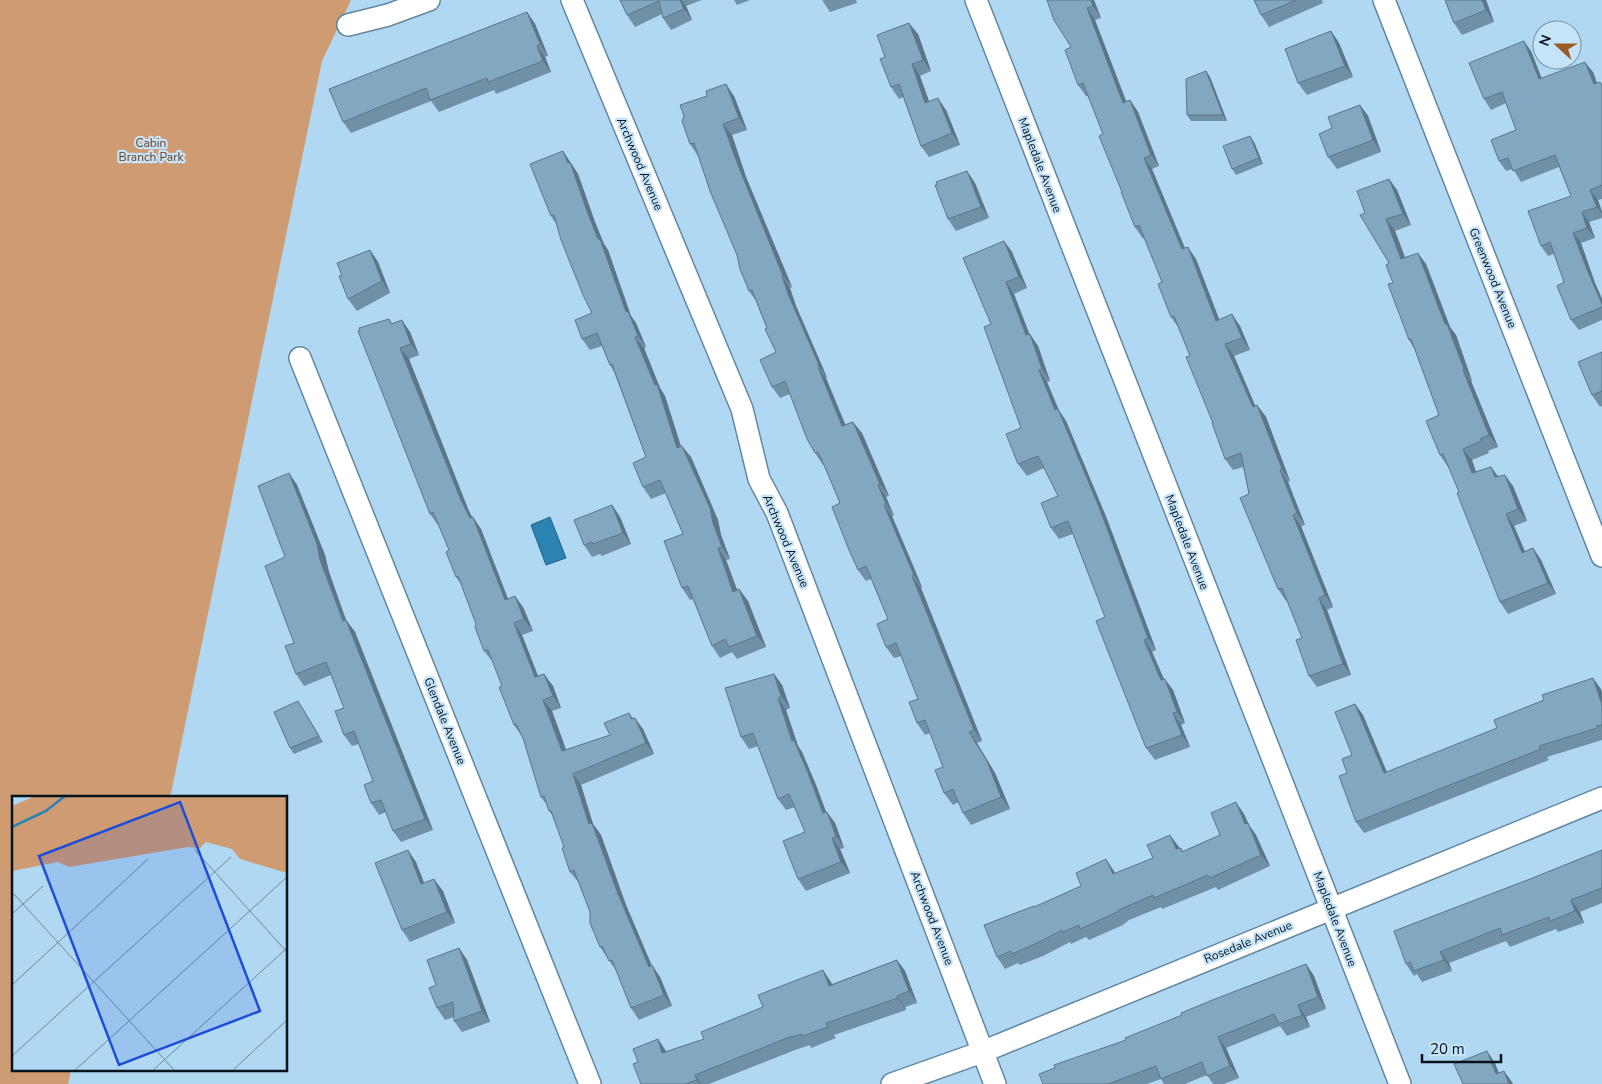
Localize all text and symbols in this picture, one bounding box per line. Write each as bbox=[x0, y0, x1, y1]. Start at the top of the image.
north arrow bbox=[1532, 20, 1582, 70]
text: N bbox=[1535, 32, 1556, 49]
street label: Archwood Avenue bbox=[613, 115, 667, 213]
street label: Mapledale Avenue bbox=[1014, 115, 1066, 215]
park label: Cabin Branch Park bbox=[119, 135, 184, 165]
street label: Greenwood Avenue bbox=[1466, 226, 1520, 330]
street label: Archwood Avenue bbox=[759, 492, 813, 590]
street label: Mapledale Avenue bbox=[1161, 492, 1213, 592]
street label: Glendale Avenue bbox=[420, 675, 470, 767]
inset map bbox=[12, 796, 288, 1072]
street label: Archwood Avenue bbox=[907, 869, 957, 967]
street label: Mapledale Avenue bbox=[1309, 869, 1361, 969]
street label: Rosedale Avenue bbox=[1201, 917, 1295, 967]
scale bar bbox=[1422, 1032, 1501, 1064]
text: 20 m bbox=[1430, 1039, 1465, 1059]

